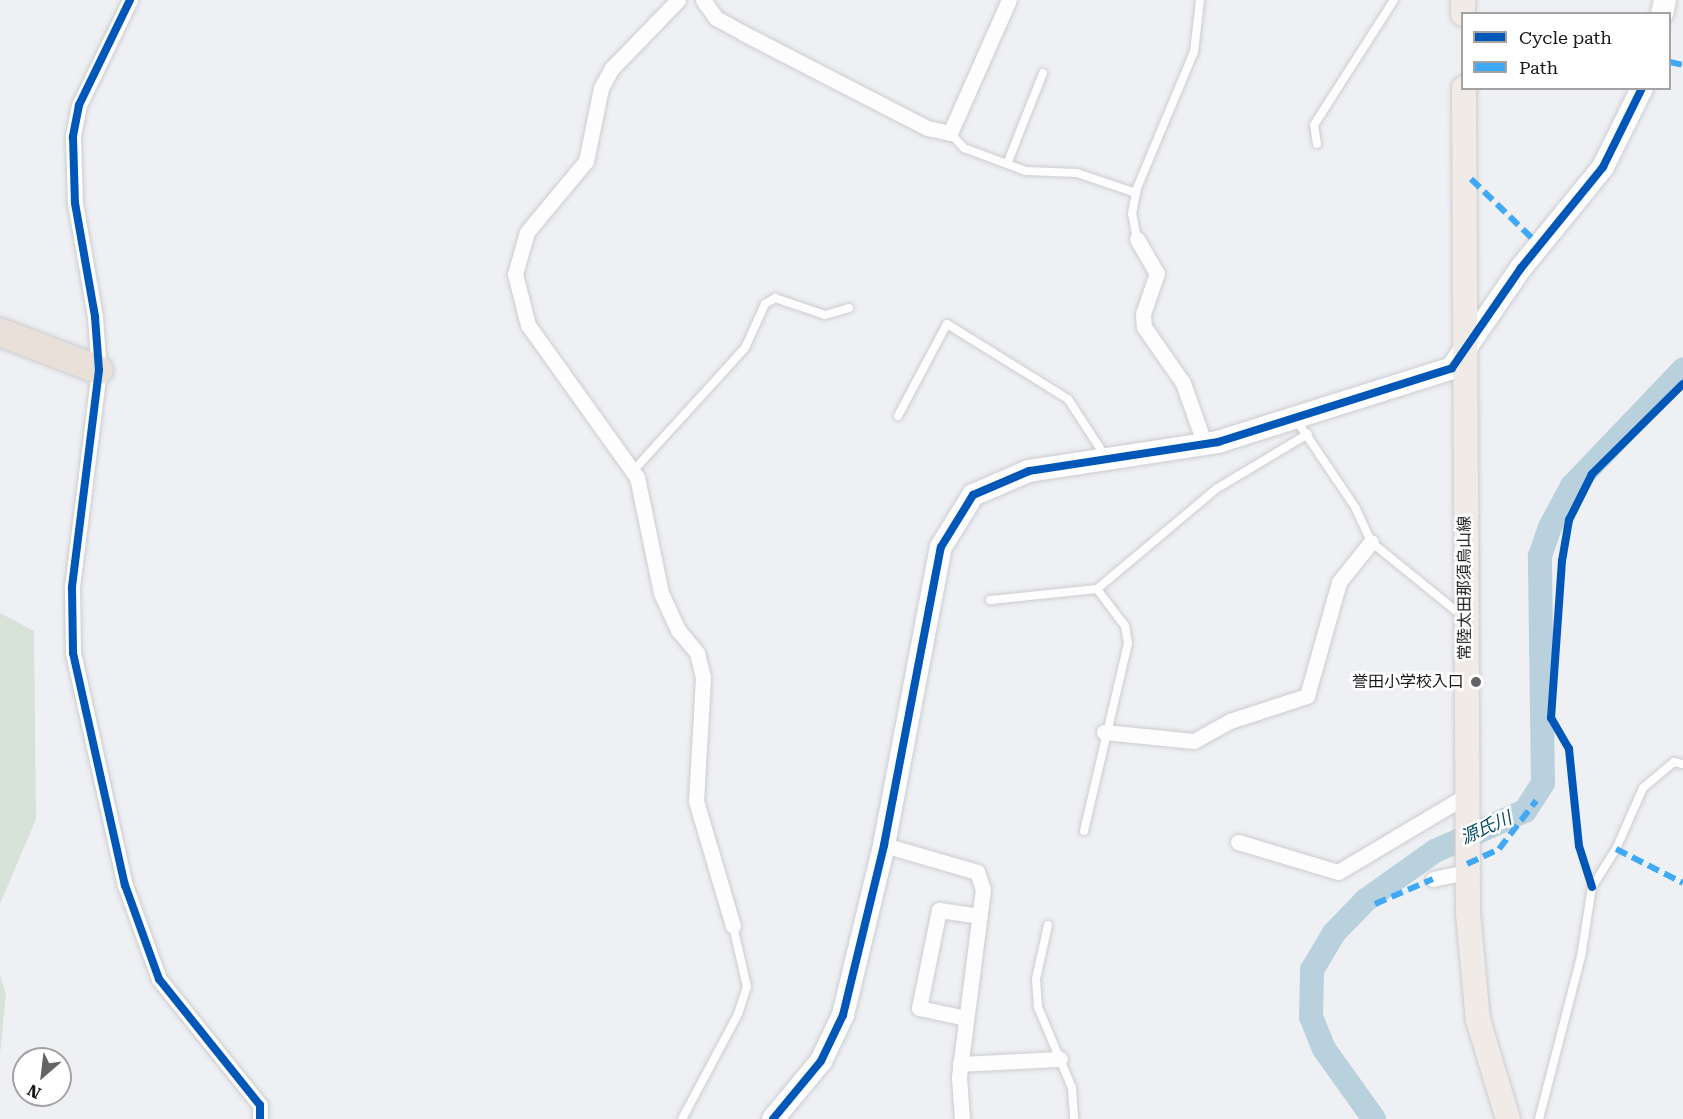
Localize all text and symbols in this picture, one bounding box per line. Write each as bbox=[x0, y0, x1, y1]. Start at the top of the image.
legend bbox=[1461, 12, 1671, 90]
text: Cycle path bbox=[1519, 27, 1612, 48]
text: Path bbox=[1519, 57, 1558, 78]
street label: 常陸太田那須烏山線 bbox=[1455, 516, 1475, 660]
place label: 誉田小学校入口 bbox=[1352, 672, 1464, 692]
marker: 誉田小学校入口 bbox=[1469, 675, 1483, 689]
water label: 源氏川 bbox=[1457, 807, 1515, 849]
north arrow bbox=[12, 1047, 72, 1107]
text: N bbox=[24, 1080, 44, 1103]

